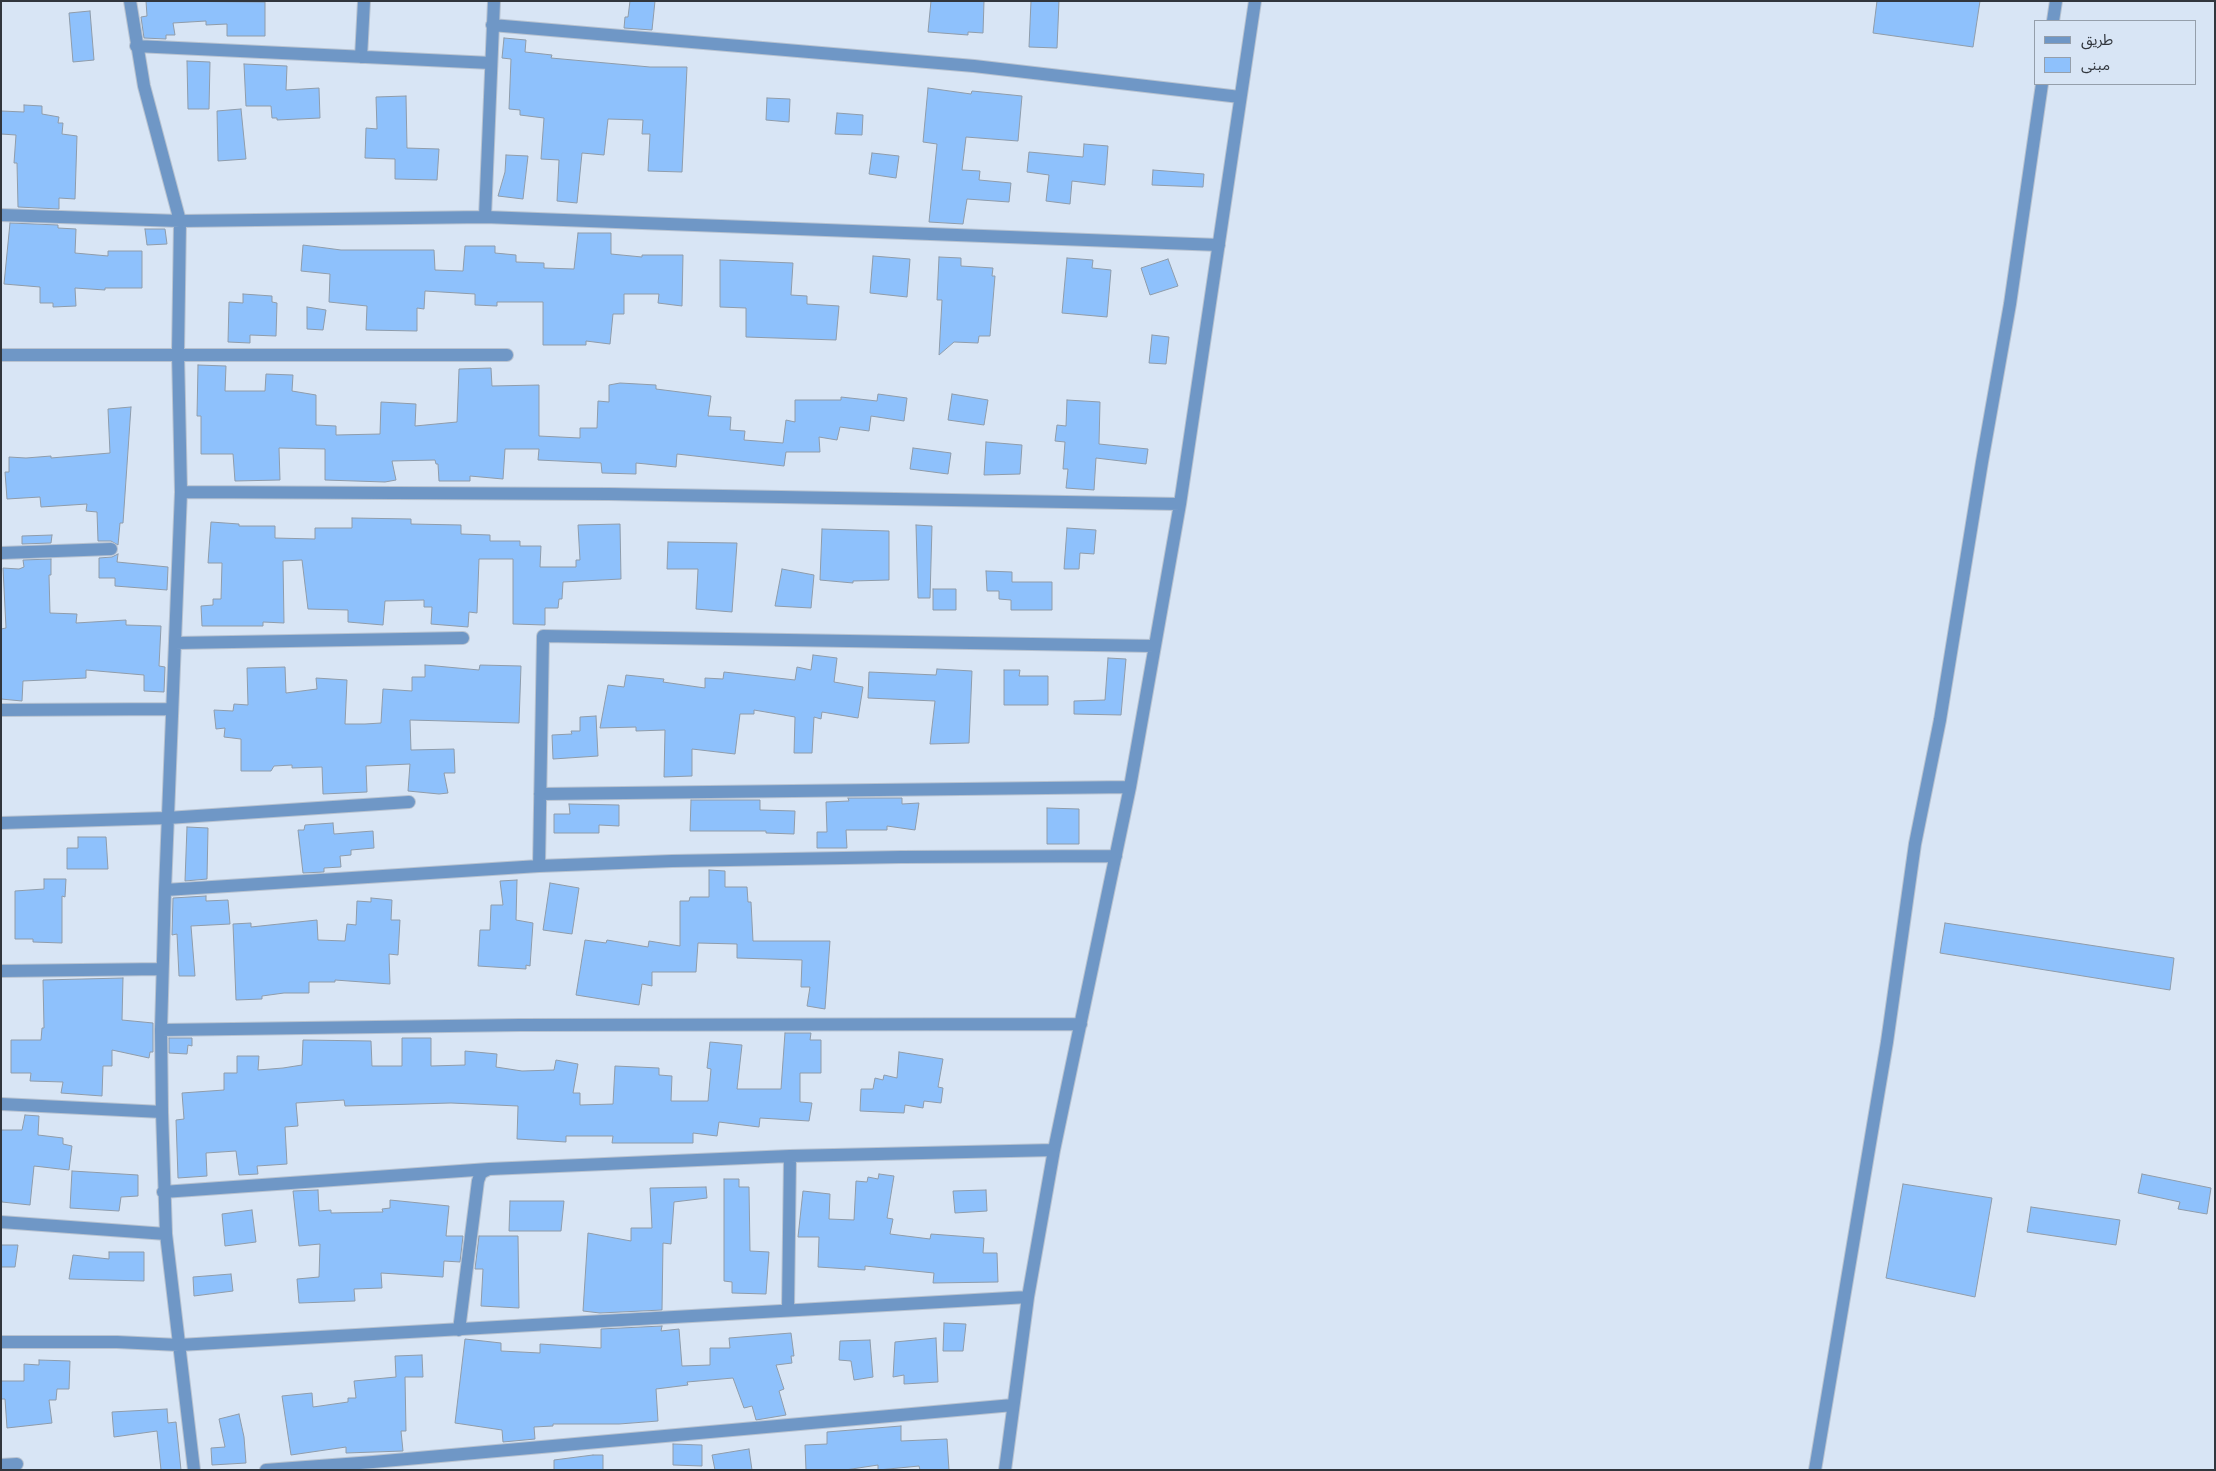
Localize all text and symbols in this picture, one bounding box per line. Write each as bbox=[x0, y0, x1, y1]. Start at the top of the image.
legend bbox=[2034, 20, 2196, 85]
text: طريق bbox=[2081, 29, 2113, 50]
text: مبنى bbox=[2081, 54, 2110, 75]

